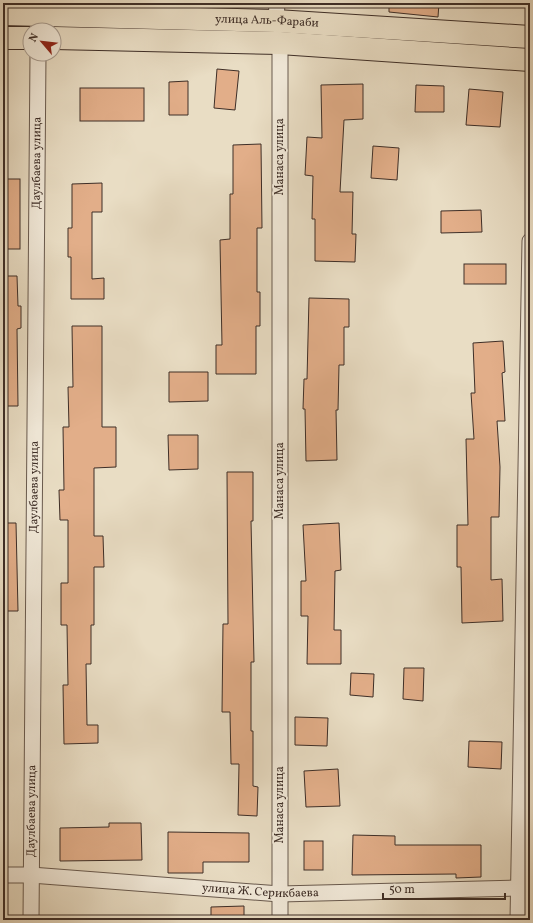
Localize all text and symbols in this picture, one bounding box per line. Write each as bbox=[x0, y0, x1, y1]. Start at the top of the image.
street label: улица Аль-Фараби bbox=[215, 11, 319, 32]
north arrow bbox=[22, 22, 62, 62]
text: N bbox=[26, 31, 43, 45]
street label: Даулбаева улица bbox=[29, 117, 45, 209]
street label: Манаса улица bbox=[272, 118, 288, 196]
street label: Даулбаева улица bbox=[26, 441, 43, 533]
street label: Манаса улица bbox=[272, 442, 288, 520]
street label: Даулбаева улица bbox=[24, 765, 40, 857]
street label: Манаса улица bbox=[272, 766, 288, 844]
scale bar bbox=[383, 875, 505, 901]
street label: улица Ж. Серикбаева bbox=[201, 880, 319, 902]
text: 50 m bbox=[389, 882, 415, 898]

